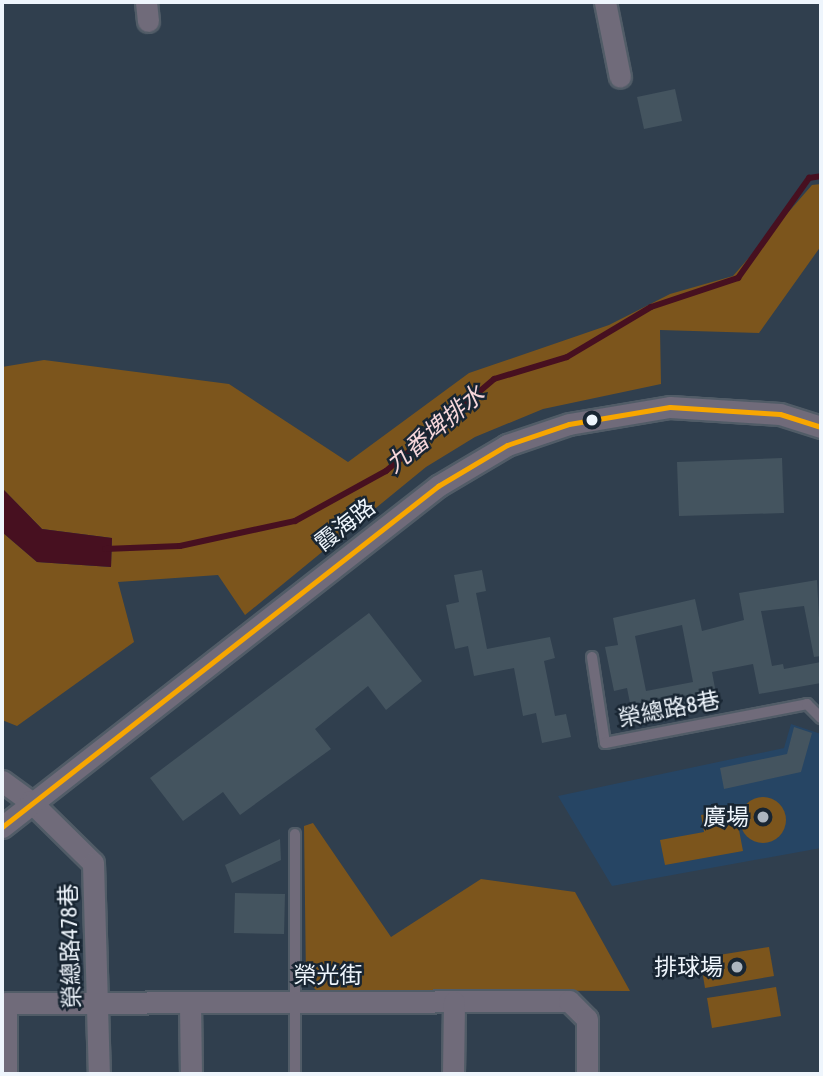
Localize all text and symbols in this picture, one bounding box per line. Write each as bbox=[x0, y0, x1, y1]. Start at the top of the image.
water label: 九番埤排水 bbox=[380, 379, 490, 479]
unlabelled marker bbox=[585, 413, 599, 427]
street label: 霞海路 bbox=[309, 493, 381, 557]
street label: 榮總路8巷 bbox=[616, 686, 722, 732]
place label: 廣場 bbox=[703, 803, 749, 831]
marker: 廣場 bbox=[755, 809, 771, 825]
street label: 榮總路478巷 bbox=[54, 883, 86, 1009]
place label: 排球場 bbox=[654, 953, 723, 981]
marker: 排球場 bbox=[729, 959, 745, 975]
street label: 榮光街 bbox=[294, 961, 362, 989]

